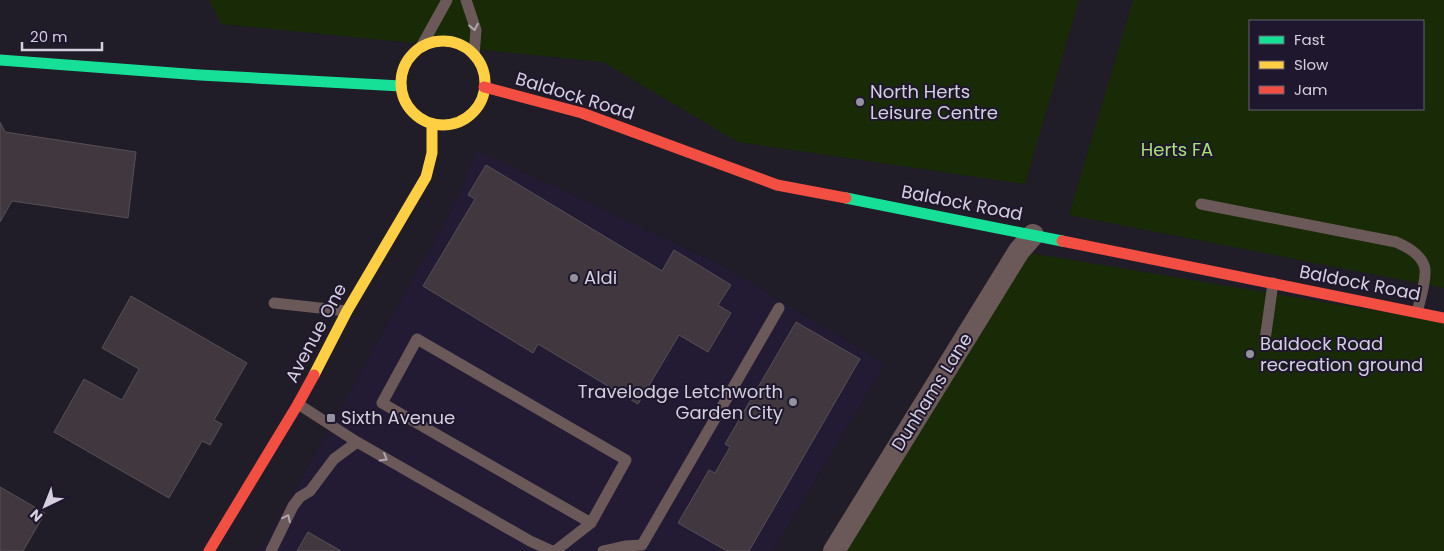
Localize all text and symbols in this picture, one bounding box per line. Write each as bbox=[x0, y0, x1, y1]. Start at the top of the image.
scale bar bbox=[22, 20, 102, 52]
legend bbox=[1249, 20, 1424, 110]
one-way arrow bbox=[468, 23, 478, 32]
text: 20 m bbox=[30, 26, 68, 47]
text: Fast bbox=[1294, 29, 1325, 50]
text: Slow bbox=[1294, 54, 1329, 75]
street label: Baldock Road bbox=[513, 66, 638, 125]
place label: North Herts Leisure Centre bbox=[870, 79, 998, 125]
text: Jam bbox=[1294, 79, 1328, 100]
marker: North Herts Leisure Centre bbox=[854, 96, 866, 108]
park label: Herts FA bbox=[1141, 137, 1213, 162]
street label: Baldock Road bbox=[899, 178, 1025, 227]
street label: Baldock Road bbox=[1297, 258, 1423, 307]
place label: Aldi bbox=[584, 265, 617, 290]
marker: Aldi bbox=[568, 272, 580, 284]
street label: Avenue One bbox=[279, 279, 352, 387]
street label: Dunhams Lane bbox=[885, 328, 978, 456]
place label: Baldock Road recreation ground bbox=[1260, 331, 1423, 377]
marker: Baldock Road recreation ground bbox=[1244, 348, 1256, 360]
place label: Travelodge Letchworth Garden City bbox=[578, 379, 783, 425]
marker: Travelodge Letchworth Garden City bbox=[787, 396, 799, 408]
place label: Sixth Avenue bbox=[341, 405, 455, 430]
marker: Sixth Avenue bbox=[325, 412, 337, 424]
one-way arrow bbox=[379, 451, 388, 461]
north arrow bbox=[20, 481, 70, 531]
text: N bbox=[25, 505, 47, 526]
one-way arrow bbox=[281, 514, 291, 523]

